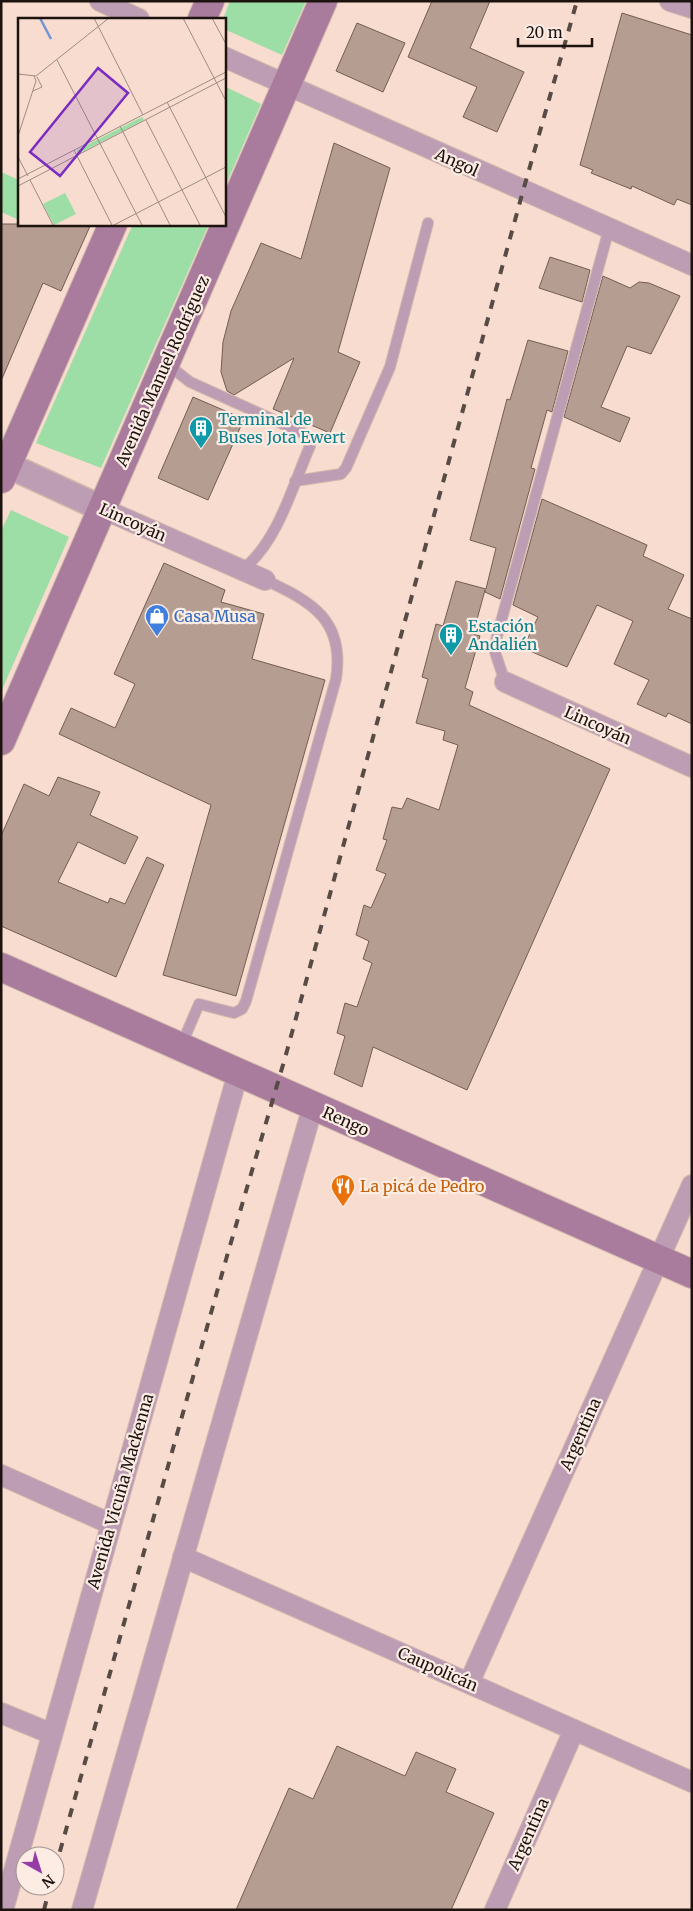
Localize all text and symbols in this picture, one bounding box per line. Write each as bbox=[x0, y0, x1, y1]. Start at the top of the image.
scale bar bbox=[518, 15, 592, 47]
inset map bbox=[18, 18, 225, 225]
text: 20 m bbox=[526, 23, 563, 42]
street label: Angol bbox=[431, 143, 482, 180]
street label: Avenida Manuel Rodríguez bbox=[110, 272, 213, 470]
place label: Terminal de Buses Jota Ewert bbox=[218, 409, 346, 447]
building icon: Terminal de Buses Jota Ewert bbox=[188, 415, 214, 449]
street label: Lincoyán bbox=[96, 498, 170, 546]
shop icon: Casa Musa bbox=[144, 603, 170, 637]
place label: Casa Musa bbox=[174, 606, 256, 626]
place label: Estación Andalién bbox=[467, 616, 538, 654]
building icon: Estación Andalién bbox=[438, 622, 464, 656]
street label: Lincoyán bbox=[561, 701, 635, 749]
street label: Rengo bbox=[320, 1102, 372, 1140]
restaurant icon: La picá de Pedro bbox=[330, 1173, 356, 1207]
place label: La picá de Pedro bbox=[360, 1176, 484, 1196]
street label: Avenida Vicuña Mackenna bbox=[82, 1391, 158, 1592]
street label: Argentina bbox=[555, 1394, 605, 1474]
street label: Caupolicán bbox=[395, 1642, 481, 1696]
street label: Argentina bbox=[503, 1794, 553, 1874]
north arrow bbox=[15, 1846, 65, 1896]
text: N bbox=[38, 1871, 58, 1892]

